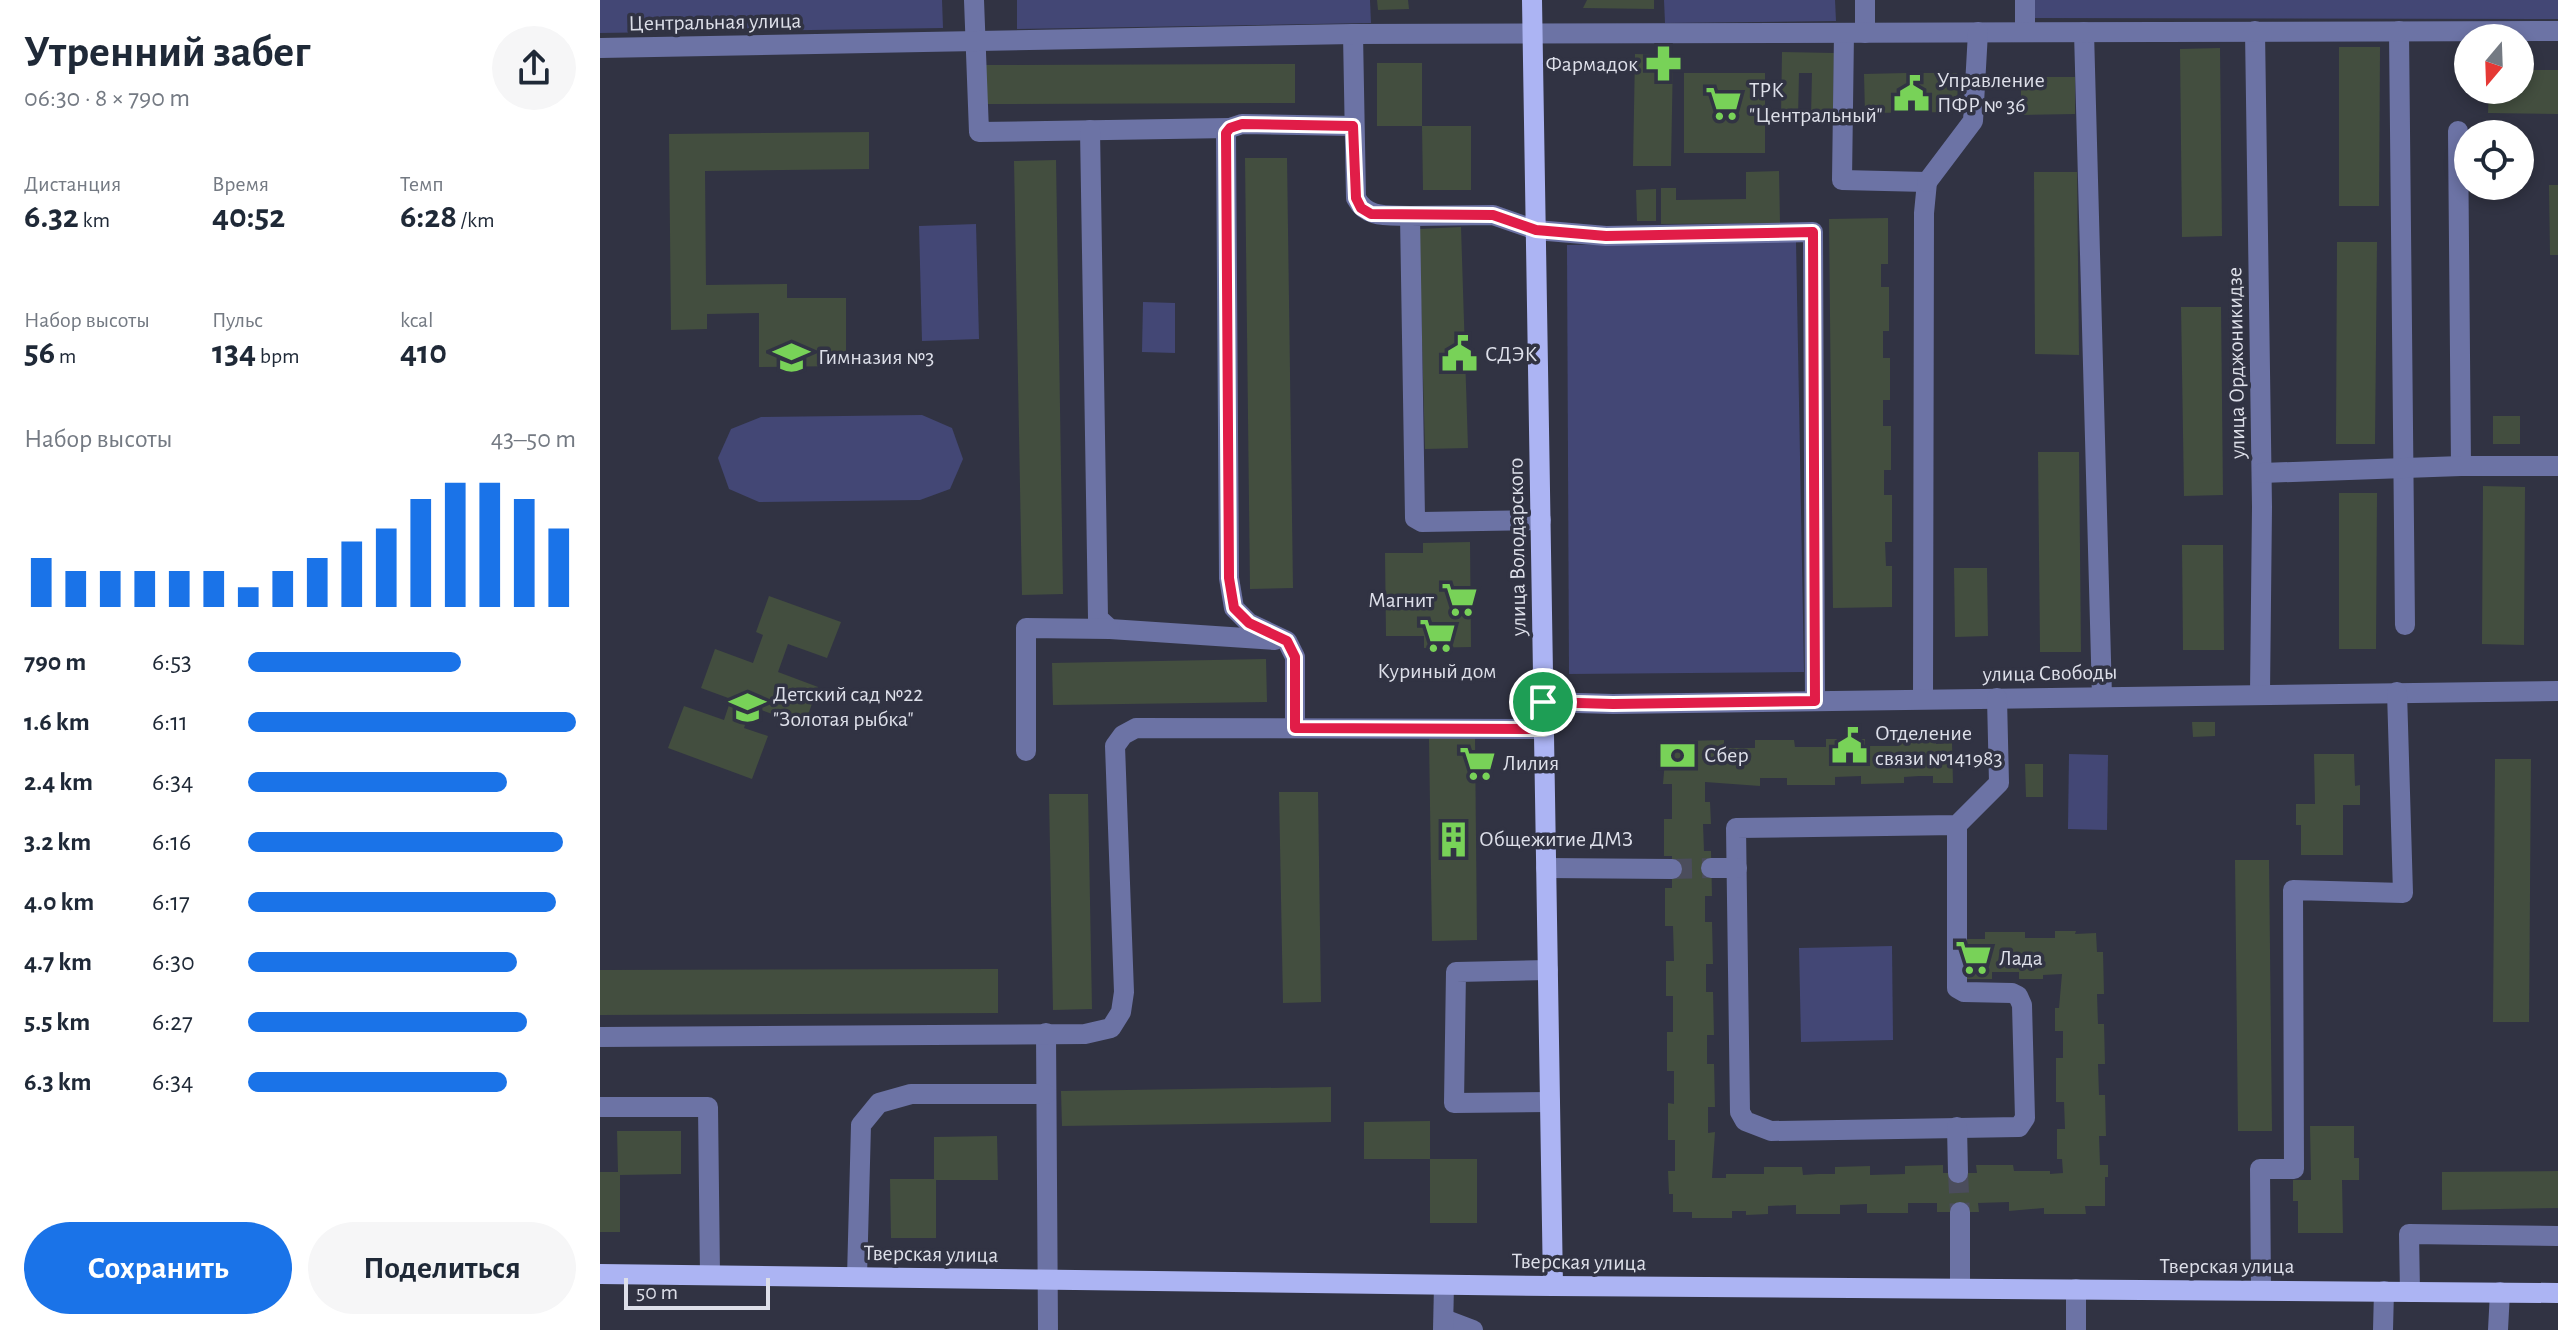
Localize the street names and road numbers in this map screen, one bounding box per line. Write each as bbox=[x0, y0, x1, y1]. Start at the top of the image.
street label: Центральная улица bbox=[628, 9, 802, 35]
street label: улица Орджоникидзе bbox=[2223, 267, 2249, 460]
street label: улица Володарского bbox=[1504, 458, 1530, 637]
street label: улица Свободы bbox=[1981, 661, 2118, 685]
street label: Тверская улица bbox=[863, 1242, 999, 1266]
street label: Тверская улица bbox=[1511, 1250, 1647, 1274]
street label: Тверская улица bbox=[2160, 1255, 2294, 1277]

